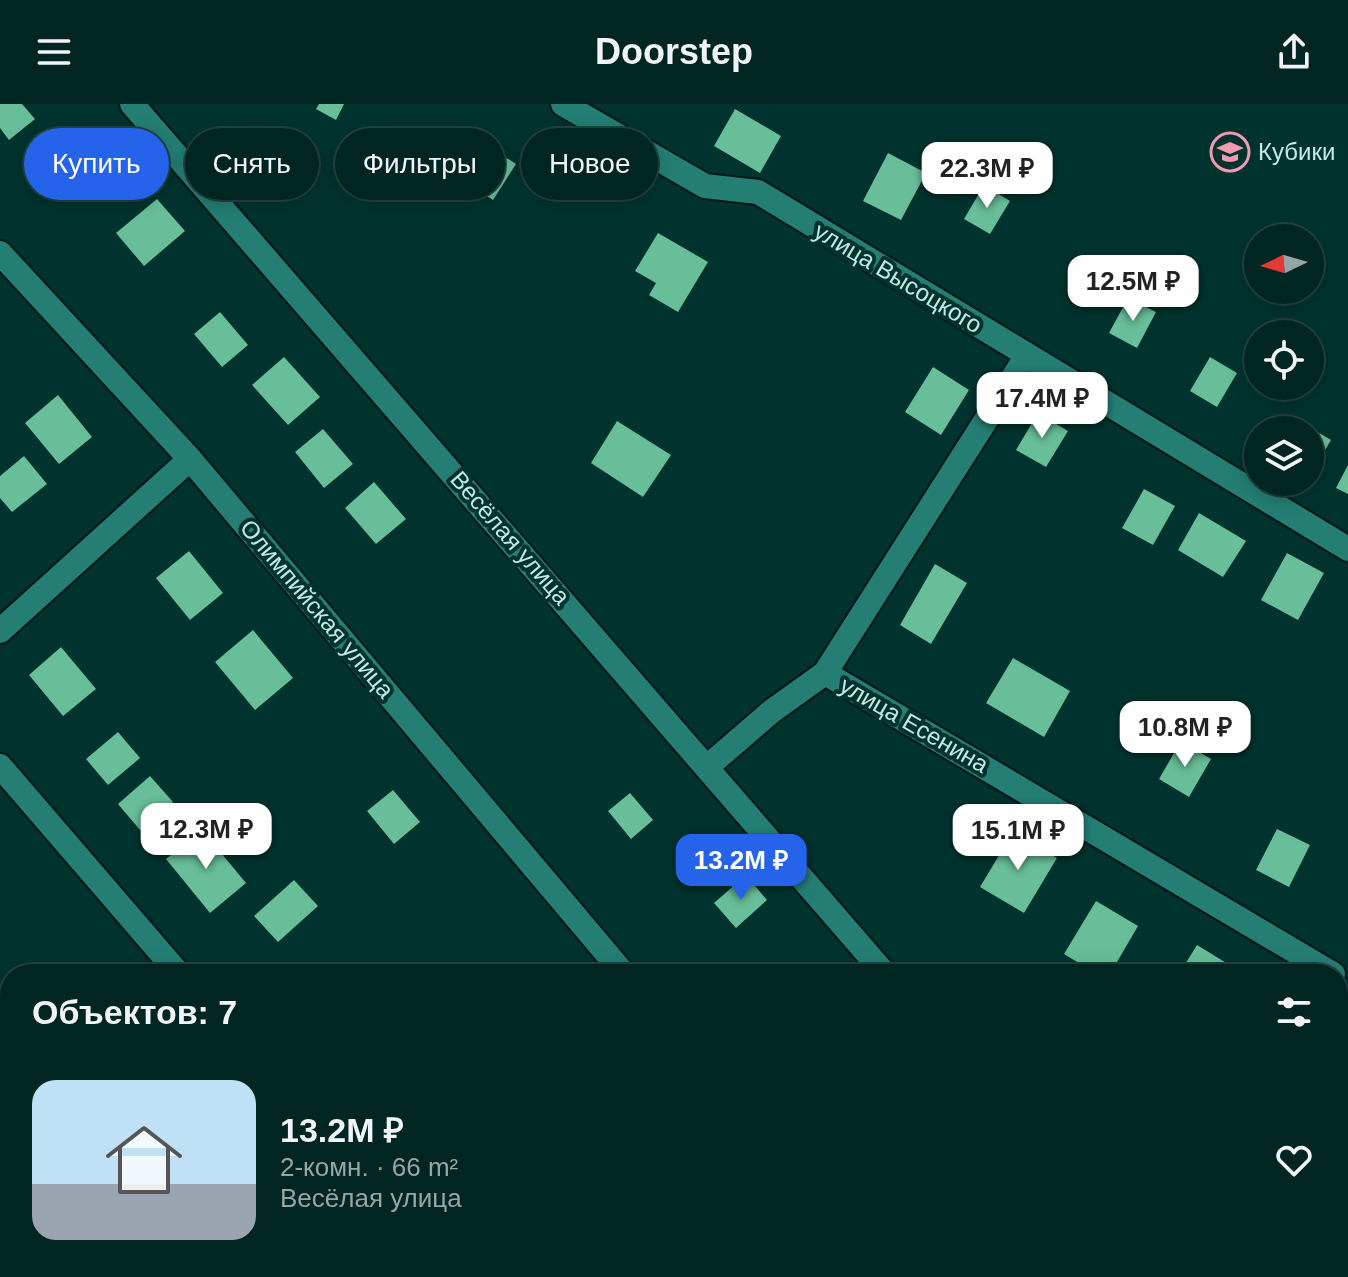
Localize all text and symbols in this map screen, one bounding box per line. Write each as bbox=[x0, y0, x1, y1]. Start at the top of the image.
icon: menu bbox=[32, 30, 76, 74]
icon: share bbox=[1272, 30, 1316, 74]
text: Doorstep bbox=[595, 31, 753, 72]
chip: Купить bbox=[24, 128, 169, 200]
chip: Снять bbox=[185, 128, 319, 200]
chip: Фильтры bbox=[335, 128, 505, 200]
chip: Новое bbox=[521, 128, 658, 200]
school or university icon: Кубики bbox=[1209, 131, 1251, 173]
place label: Кубики bbox=[1258, 138, 1335, 165]
pin: 22.3M ₽ bbox=[913, 142, 1061, 210]
text: 22.3M ₽ bbox=[940, 153, 1034, 183]
street label: улица Высоцкого bbox=[809, 217, 987, 338]
north arrow bbox=[1244, 224, 1324, 304]
map controls bbox=[1244, 224, 1324, 496]
pin: 12.5M ₽ bbox=[1059, 255, 1207, 323]
text: 12.5M ₽ bbox=[1086, 266, 1180, 296]
button: locate bbox=[1244, 320, 1324, 400]
pin: 17.4M ₽ bbox=[968, 372, 1116, 440]
text: 17.4M ₽ bbox=[995, 383, 1089, 413]
button: layers bbox=[1244, 416, 1324, 496]
street label: Весёлая улица bbox=[445, 466, 576, 610]
street label: Олимпийская улица bbox=[235, 514, 400, 704]
street label: улица Есенина bbox=[835, 671, 994, 778]
pin: 10.8M ₽ bbox=[1111, 701, 1259, 769]
text: 10.8M ₽ bbox=[1138, 712, 1232, 742]
pin: 12.3M ₽ bbox=[132, 803, 280, 871]
pin: 15.1M ₽ bbox=[944, 804, 1092, 872]
text: 12.3M ₽ bbox=[159, 814, 253, 844]
text: 15.1M ₽ bbox=[971, 815, 1065, 845]
pin: 13.2M ₽ bbox=[667, 834, 815, 902]
text: 13.2M ₽ bbox=[694, 845, 788, 875]
icon: filters bbox=[1272, 990, 1316, 1034]
text: Объектов: 7 bbox=[32, 993, 237, 1031]
text: 13.2M ₽ bbox=[280, 1111, 404, 1149]
icon: home bbox=[96, 1112, 192, 1208]
icon: heart bbox=[1272, 1138, 1316, 1182]
text: 2-комн. · 66 m² bbox=[280, 1152, 458, 1182]
text: Весёлая улица bbox=[280, 1183, 462, 1213]

